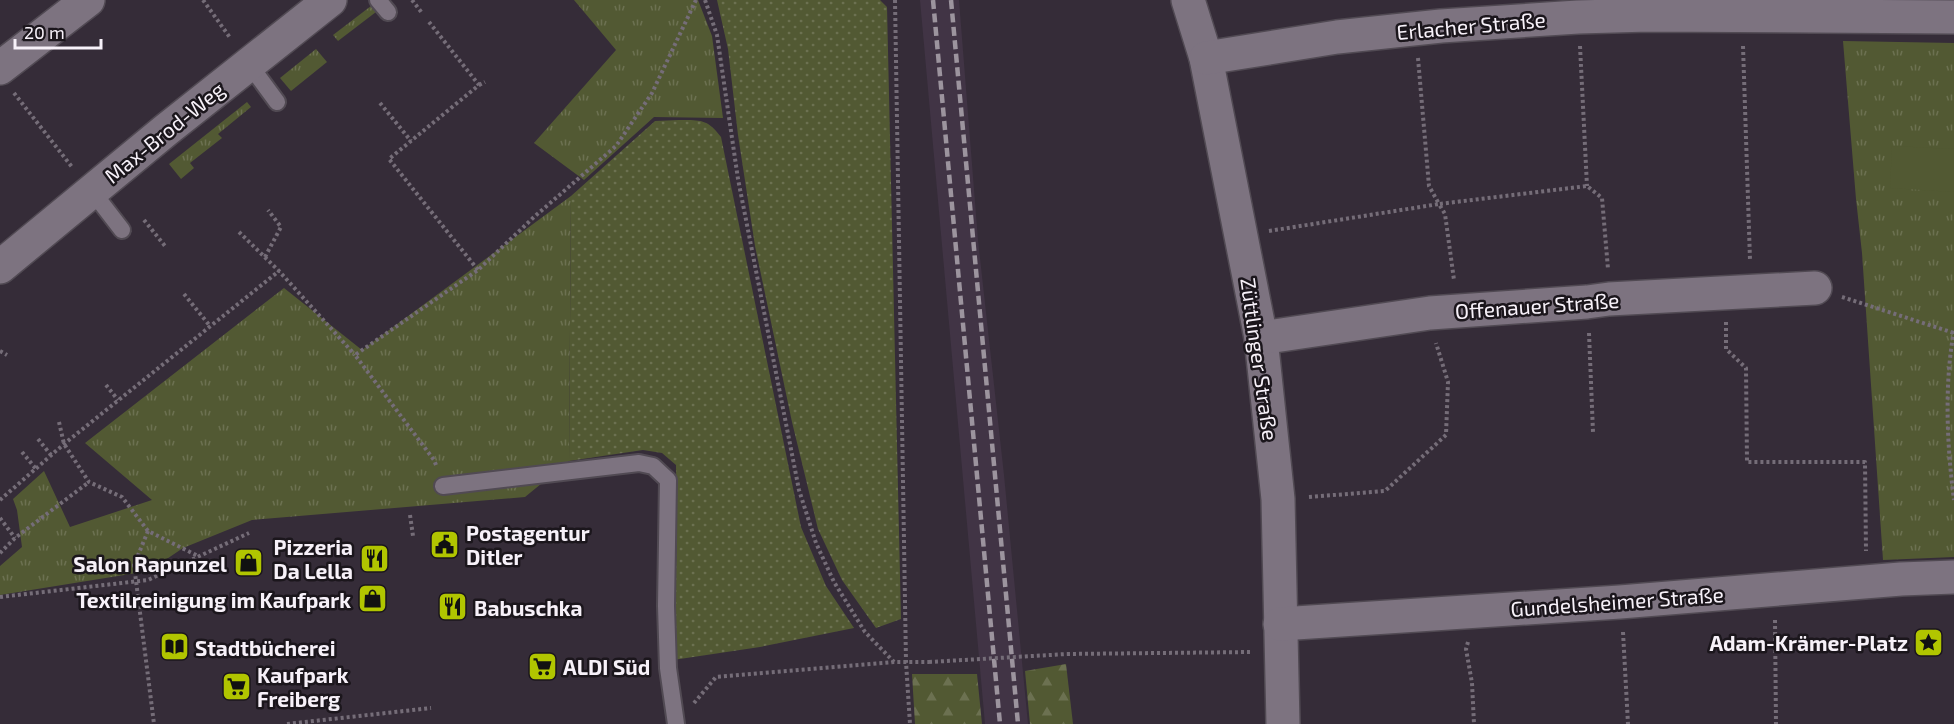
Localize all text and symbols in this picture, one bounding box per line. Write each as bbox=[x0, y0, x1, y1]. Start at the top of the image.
street label: Erlacher Straße bbox=[1395, 6, 1547, 44]
scale bar bbox=[15, 12, 100, 50]
text: 20 m bbox=[24, 21, 65, 43]
street label: Max-Brod-Weg bbox=[99, 76, 229, 188]
street label: Züttlinger Straße bbox=[1236, 276, 1284, 442]
street label: Offenauer Straße bbox=[1454, 287, 1620, 323]
place label: Postagentur Ditler bbox=[466, 520, 590, 569]
public building icon: Postagentur Ditler bbox=[429, 528, 461, 560]
place label: Pizzeria Da Lella bbox=[273, 534, 353, 583]
restaurant icon: Pizzeria Da Lella bbox=[358, 542, 390, 574]
shop icon: Salon Rapunzel bbox=[232, 547, 264, 579]
place label: Salon Rapunzel bbox=[73, 551, 227, 576]
street label: Gundelsheimer Straße bbox=[1510, 581, 1724, 621]
shop icon: Textilreinigung im Kaufpark bbox=[356, 583, 388, 615]
place label: Textilreinigung im Kaufpark bbox=[76, 587, 351, 612]
restaurant icon: Babuschka bbox=[437, 591, 469, 623]
place label: Babuschka bbox=[474, 595, 583, 620]
place icon: Adam-Krämer-Platz bbox=[1913, 626, 1945, 658]
place label: Adam-Krämer-Platz bbox=[1709, 630, 1908, 655]
library icon: Stadtbücherei bbox=[158, 631, 190, 663]
place label: Stadtbücherei bbox=[195, 635, 335, 660]
supermarket icon: ALDI Süd bbox=[526, 650, 558, 682]
place label: ALDI Süd bbox=[563, 654, 650, 679]
place label: Kaufpark Freiberg bbox=[257, 662, 349, 711]
supermarket icon: Kaufpark Freiberg bbox=[220, 670, 252, 702]

